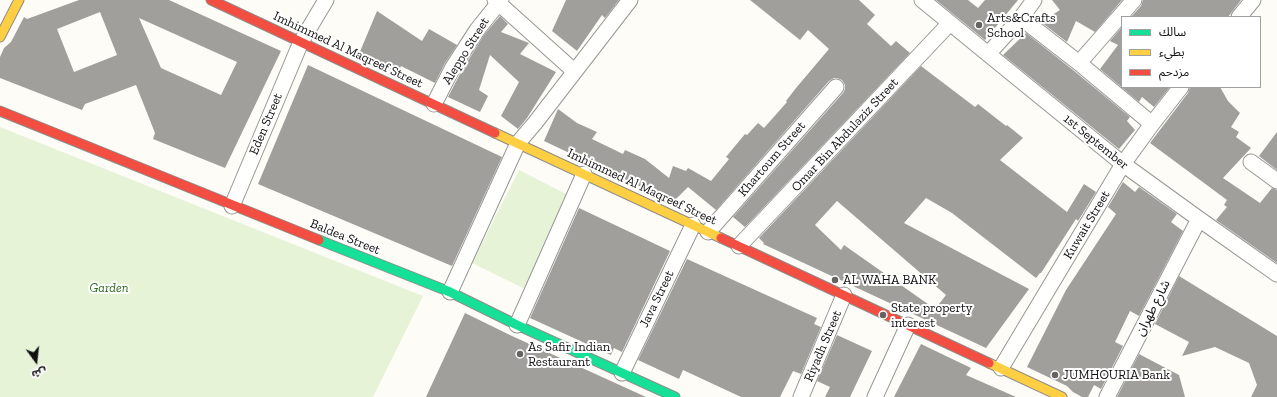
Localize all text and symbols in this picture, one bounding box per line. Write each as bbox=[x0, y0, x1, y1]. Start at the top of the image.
street label: Imhimmed Al Maqreef Street bbox=[271, 8, 425, 92]
place label: Arts&Crafts School bbox=[987, 10, 1056, 41]
street label: Aleppo Street bbox=[439, 15, 493, 87]
legend bbox=[1121, 16, 1261, 88]
marker: Arts&Crafts School bbox=[974, 20, 984, 30]
text: سالك bbox=[1159, 25, 1186, 39]
text: بطيء bbox=[1159, 45, 1185, 59]
text: مزدحم bbox=[1159, 65, 1189, 79]
street label: Omar Bin Abdulaziz Street bbox=[788, 75, 902, 195]
street label: Eden Street bbox=[246, 91, 286, 157]
street label: 1st September bbox=[1060, 111, 1132, 173]
street label: Khartoum Street bbox=[735, 118, 809, 200]
street label: Imhimmed Al Maqreef Street bbox=[565, 145, 719, 229]
street label: Kuwait Street bbox=[1060, 188, 1114, 262]
street label: Baldea Street bbox=[308, 216, 382, 258]
street label: Java Street bbox=[636, 268, 678, 330]
place label: AL WAHA BANK bbox=[843, 272, 936, 288]
marker: AL WAHA BANK bbox=[830, 275, 840, 285]
street label: شارع طهران bbox=[1132, 278, 1174, 338]
park label: Garden bbox=[90, 280, 128, 296]
place label: State property interest bbox=[891, 300, 972, 331]
street label: Riyadh Street bbox=[801, 308, 845, 384]
marker: State property interest bbox=[878, 310, 888, 320]
place label: As Safir Indian Restaurant bbox=[528, 339, 610, 370]
north arrow bbox=[16, 341, 56, 381]
marker: As Safir Indian Restaurant bbox=[515, 349, 525, 359]
text: ش bbox=[30, 365, 48, 381]
place label: JUMHOURIA Bank bbox=[1063, 367, 1170, 383]
marker: JUMHOURIA Bank bbox=[1050, 370, 1060, 380]

